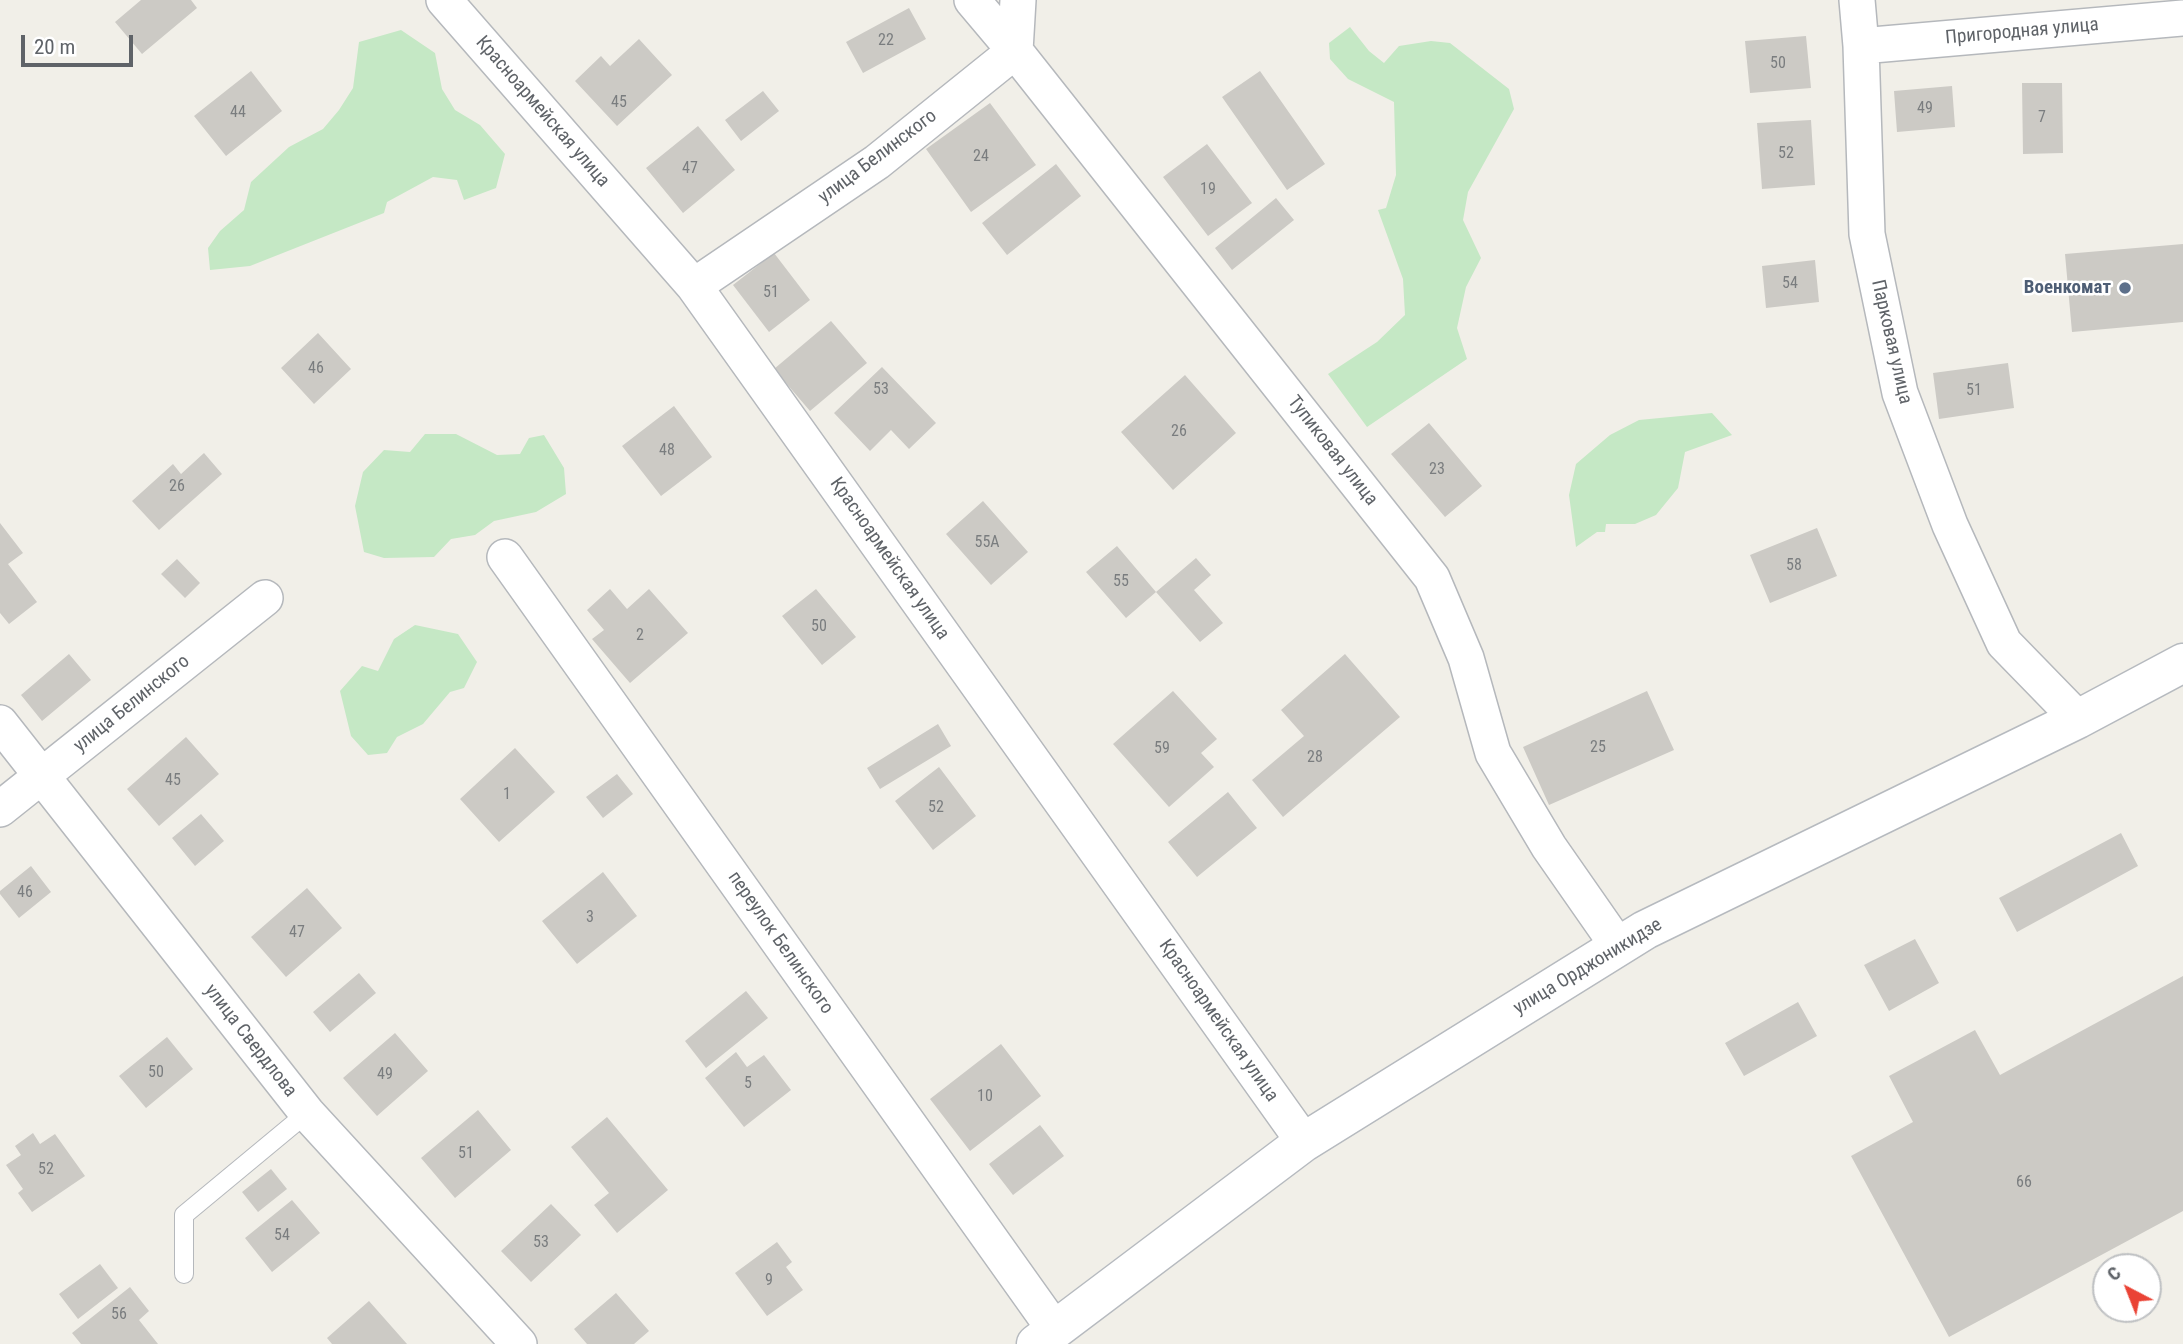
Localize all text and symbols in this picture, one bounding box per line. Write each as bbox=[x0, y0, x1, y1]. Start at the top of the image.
street label: Пригородная улица bbox=[1944, 14, 2100, 50]
scale bar bbox=[24, 21, 136, 65]
house number: 22 bbox=[878, 31, 894, 51]
street label: Красноармейская улица bbox=[470, 32, 614, 192]
text: 20 m bbox=[34, 35, 75, 59]
house number: 50 bbox=[1770, 54, 1786, 74]
house number: 45 bbox=[611, 93, 627, 113]
house number: 49 bbox=[1917, 99, 1933, 119]
house number: 44 bbox=[230, 103, 246, 123]
street label: улица Белинского bbox=[814, 105, 942, 209]
house number: 7 bbox=[2038, 108, 2046, 128]
house number: 52 bbox=[1778, 144, 1794, 164]
house number: 24 bbox=[973, 147, 989, 167]
house number: 47 bbox=[682, 159, 698, 179]
house number: 19 bbox=[1200, 180, 1216, 200]
house number: 54 bbox=[1782, 274, 1798, 294]
place label: Военкомат bbox=[2024, 277, 2111, 299]
street label: Парковая улица bbox=[1866, 278, 1916, 406]
marker: Военкомат bbox=[2117, 280, 2133, 296]
house number: 51 bbox=[763, 283, 779, 303]
house number: 46 bbox=[308, 359, 324, 379]
house number: 53 bbox=[873, 380, 889, 400]
house number: 51 bbox=[1966, 381, 1982, 401]
street label: Тупиковая улица bbox=[1282, 392, 1382, 510]
house number: 26 bbox=[1171, 422, 1187, 442]
house number: 48 bbox=[659, 441, 675, 461]
house number: 23 bbox=[1429, 460, 1445, 480]
street label: Красноармейская улица bbox=[824, 474, 954, 644]
house number: 26 bbox=[169, 477, 185, 497]
house number: 55А bbox=[974, 533, 1000, 553]
house number: 58 bbox=[1786, 556, 1802, 576]
house number: 55 bbox=[1113, 572, 1129, 592]
house number: 50 bbox=[811, 617, 827, 637]
house number: 2 bbox=[636, 626, 644, 646]
street label: улица Белинского bbox=[70, 650, 194, 758]
house number: 25 bbox=[1590, 738, 1606, 758]
house number: 59 bbox=[1154, 739, 1170, 759]
house number: 28 bbox=[1307, 748, 1323, 768]
house number: 45 bbox=[165, 771, 181, 791]
house number: 1 bbox=[503, 785, 511, 805]
house number: 52 bbox=[928, 798, 944, 818]
street label: переулок Белинского bbox=[722, 867, 838, 1019]
house number: 46 bbox=[17, 883, 33, 903]
house number: 3 bbox=[586, 908, 594, 928]
street label: улица Орджоникидзе bbox=[1510, 914, 1666, 1020]
house number: 47 bbox=[289, 923, 305, 943]
street label: Красноармейская улица bbox=[1153, 936, 1283, 1106]
street label: улица Свердлова bbox=[199, 980, 301, 1102]
house number: 50 bbox=[148, 1063, 164, 1083]
house number: 49 bbox=[377, 1065, 393, 1085]
house number: 5 bbox=[744, 1074, 752, 1094]
house number: 10 bbox=[977, 1087, 993, 1107]
house number: 51 bbox=[458, 1144, 474, 1164]
house number: 52 bbox=[38, 1160, 54, 1180]
house number: 66 bbox=[2016, 1173, 2032, 1193]
house number: 54 bbox=[274, 1226, 290, 1246]
house number: 53 bbox=[533, 1233, 549, 1253]
north arrow bbox=[2092, 1253, 2162, 1323]
text: С bbox=[2102, 1261, 2126, 1286]
house number: 9 bbox=[765, 1271, 773, 1291]
house number: 56 bbox=[111, 1305, 127, 1325]

